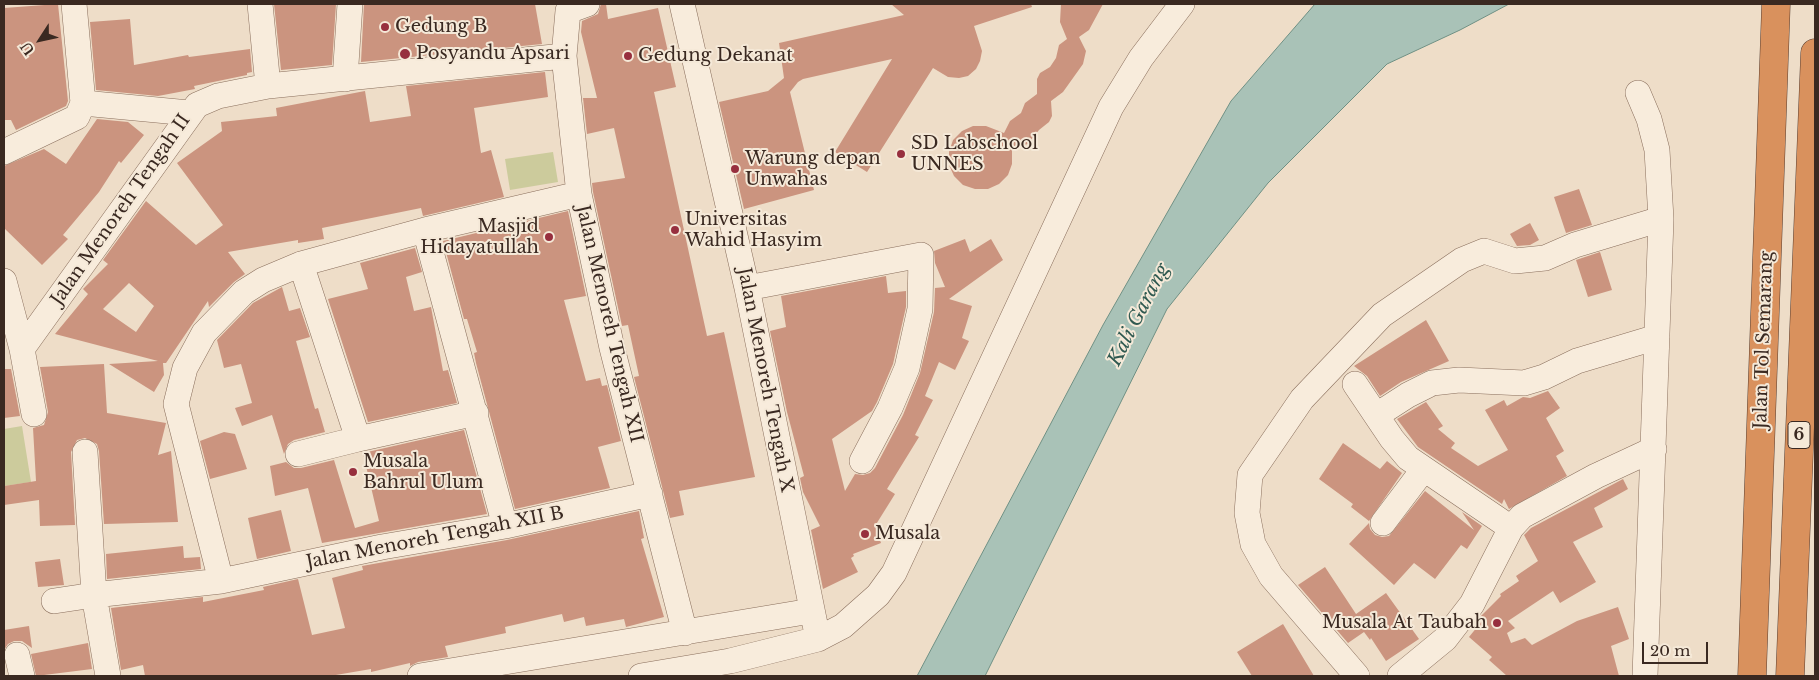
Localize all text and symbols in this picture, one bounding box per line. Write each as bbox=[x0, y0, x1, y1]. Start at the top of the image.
north arrow bbox=[15, 15, 65, 65]
place label: Gedung B bbox=[395, 16, 487, 38]
marker: Gedung B bbox=[379, 21, 391, 33]
text: U bbox=[17, 38, 39, 59]
place label: Posyandu Apsari bbox=[416, 43, 570, 65]
place label: Gedung Dekanat bbox=[638, 45, 793, 67]
marker: Posyandu Apsari bbox=[398, 47, 412, 61]
marker: Gedung Dekanat bbox=[622, 50, 634, 62]
street label: Jalan Menoreh Tengah II bbox=[47, 110, 195, 310]
place label: SD Labschool UNNES bbox=[911, 133, 1038, 176]
place label: Warung depan Unwahas bbox=[745, 148, 881, 190]
marker: SD Labschool UNNES bbox=[895, 148, 907, 160]
marker: Warung depan Unwahas bbox=[729, 163, 741, 175]
street label: Jalan Menoreh Tengah XII bbox=[571, 203, 647, 445]
place label: Universitas Wahid Hasyim bbox=[685, 209, 822, 252]
place label: Masjid Hidayatullah bbox=[420, 216, 539, 258]
marker: Universitas Wahid Hasyim bbox=[669, 224, 681, 236]
marker: Masjid Hidayatullah bbox=[543, 231, 555, 243]
street label: Jalan Tol Semarang bbox=[1750, 251, 1778, 429]
water label: Kali Garang bbox=[1103, 260, 1175, 370]
street label: Jalan Menoreh Tengah X bbox=[733, 266, 797, 494]
road number: 6 bbox=[1788, 422, 1810, 448]
place label: Musala Bahrul Ulum bbox=[363, 451, 484, 494]
marker: Musala Bahrul Ulum bbox=[347, 466, 359, 478]
street label: Jalan Menoreh Tengah XII B bbox=[304, 502, 566, 574]
place label: Musala bbox=[875, 523, 940, 545]
marker: Musala bbox=[859, 528, 871, 540]
place label: Musala At Taubah bbox=[1322, 612, 1487, 634]
marker: Musala At Taubah bbox=[1491, 617, 1503, 629]
scale bar bbox=[1644, 632, 1710, 664]
text: 20 m bbox=[1650, 641, 1690, 660]

